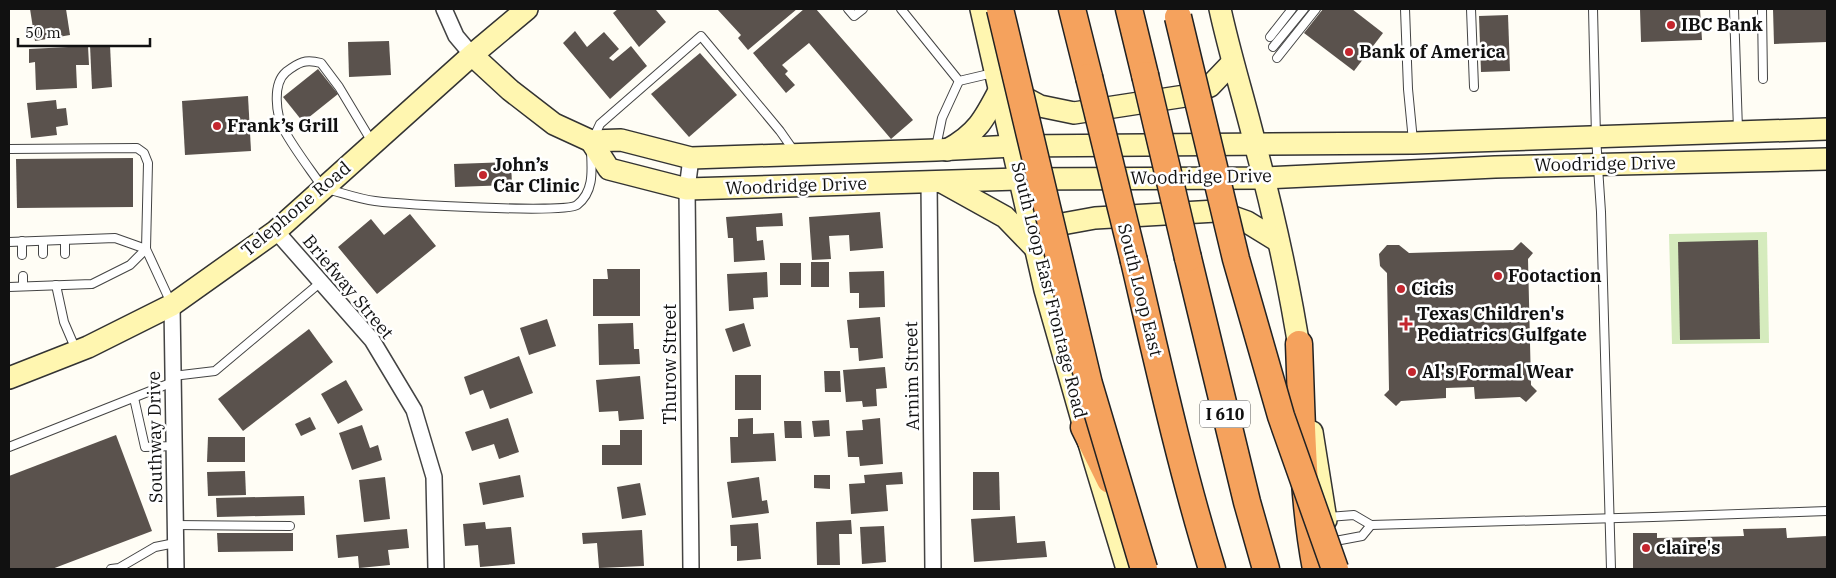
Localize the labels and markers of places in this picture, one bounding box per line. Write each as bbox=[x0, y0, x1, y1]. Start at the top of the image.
place label: IBC Bank bbox=[1681, 13, 1764, 36]
marker: IBC Bank bbox=[1665, 19, 1677, 31]
place label: Bank of America bbox=[1359, 40, 1506, 63]
marker: Bank of America bbox=[1343, 46, 1355, 58]
place label: Frank’s Grill bbox=[227, 114, 339, 137]
marker: Frank’s Grill bbox=[211, 120, 223, 132]
place label: John’s Car Clinic bbox=[493, 153, 580, 197]
marker: John’s Car Clinic bbox=[477, 169, 489, 181]
place label: Footaction bbox=[1508, 264, 1602, 287]
marker: Footaction bbox=[1492, 270, 1504, 282]
place label: Cicis bbox=[1411, 277, 1454, 300]
marker: Cicis bbox=[1395, 283, 1407, 295]
place label: Texas Children's Pediatrics Gulfgate bbox=[1417, 302, 1587, 346]
marker: Texas Children's Pediatrics Gulfgate bbox=[1399, 317, 1413, 331]
place label: Al's Formal Wear bbox=[1422, 360, 1574, 383]
marker: Al's Formal Wear bbox=[1406, 366, 1418, 378]
place label: claire's bbox=[1656, 536, 1720, 559]
marker: claire's bbox=[1640, 542, 1652, 554]

